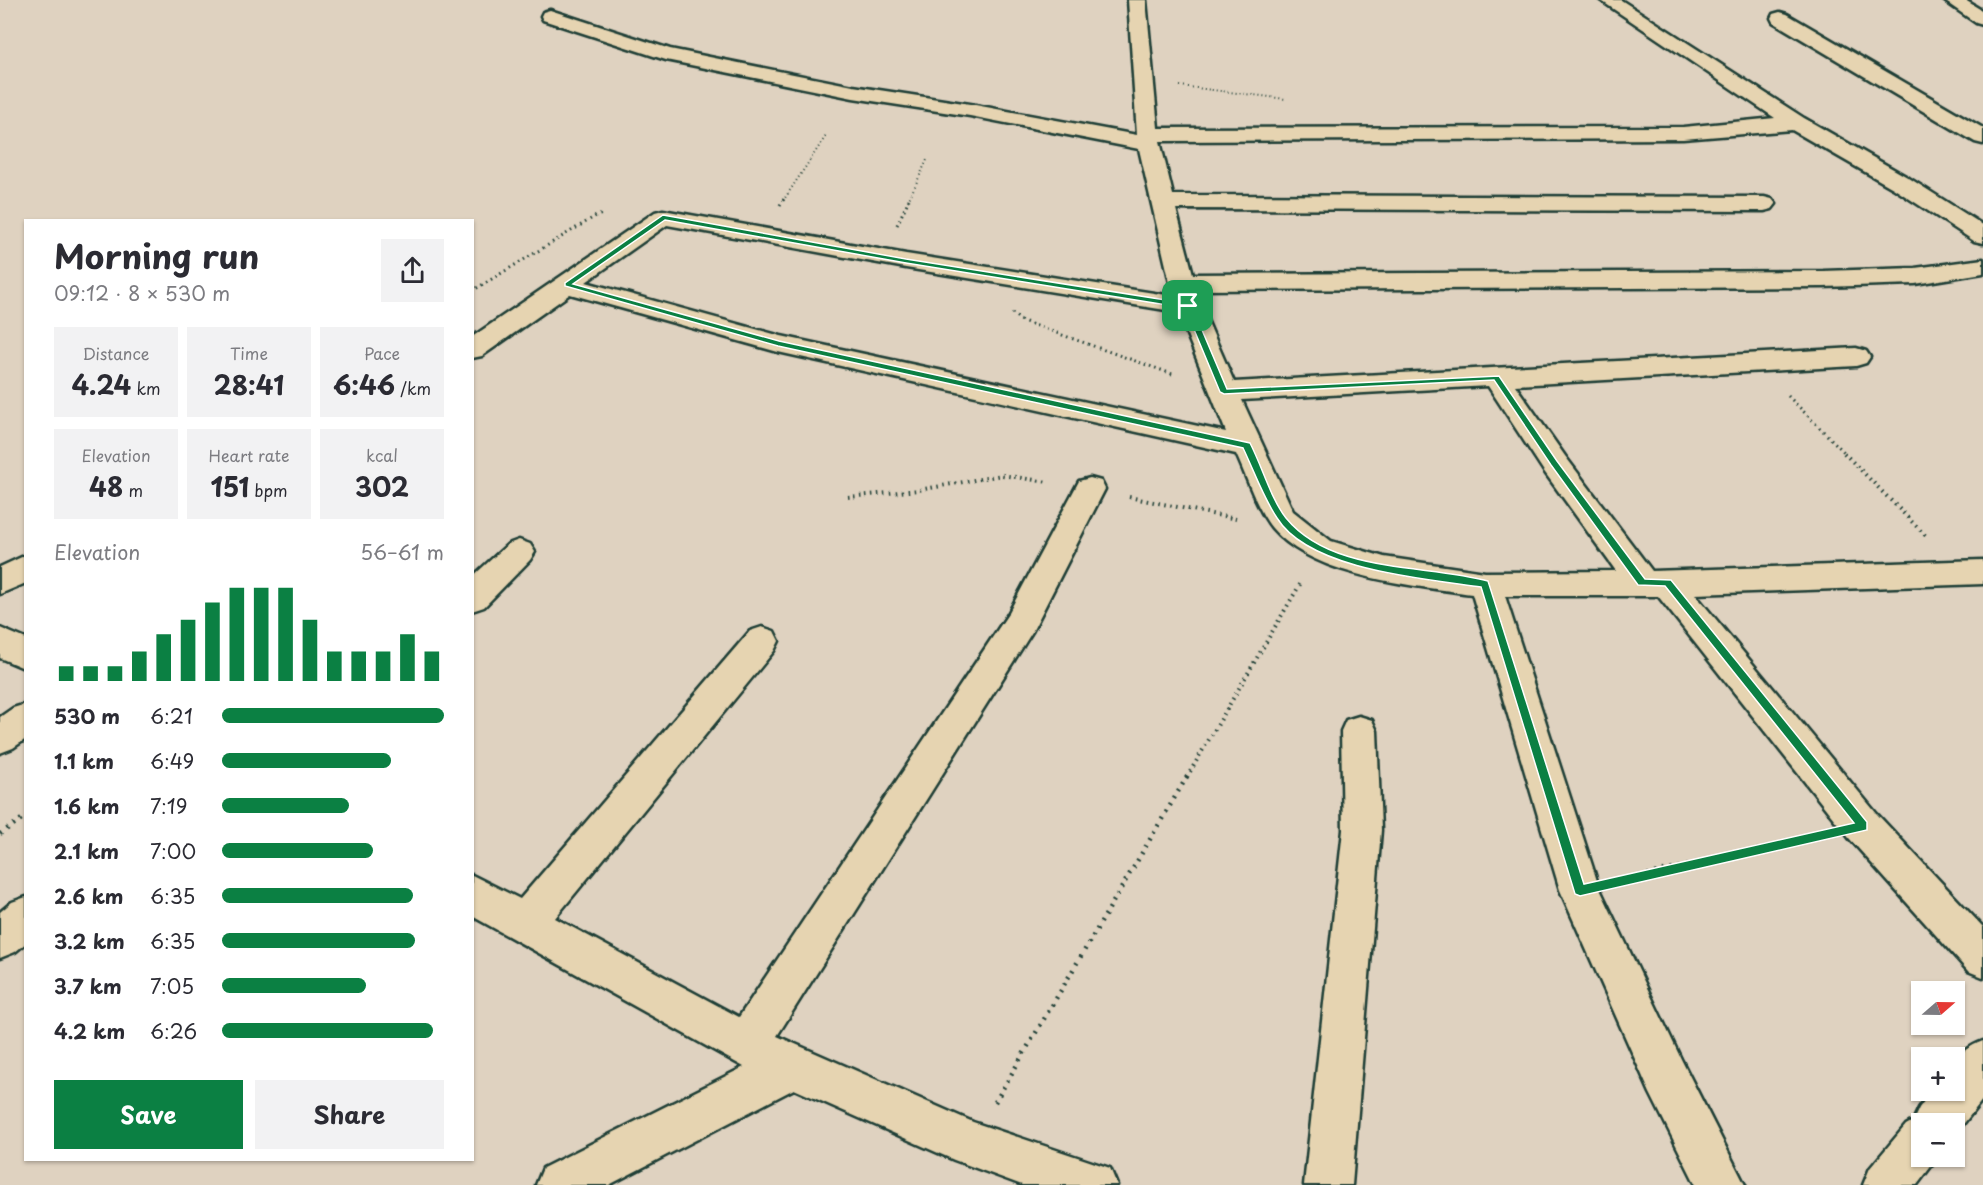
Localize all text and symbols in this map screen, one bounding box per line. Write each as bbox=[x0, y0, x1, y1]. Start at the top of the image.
text: Morning run bbox=[54, 230, 259, 280]
button: share bbox=[381, 239, 444, 302]
text: 09:12 · 8 × 530 m bbox=[54, 278, 230, 308]
pin bbox=[1162, 280, 1213, 331]
icon: arrive bbox=[1171, 289, 1204, 322]
text: Distance bbox=[82, 341, 150, 365]
text: Time bbox=[230, 341, 268, 365]
text: Pace bbox=[364, 341, 400, 365]
text: 4.24 bbox=[72, 365, 131, 404]
text: 28:41 bbox=[213, 365, 285, 404]
text: 6:46 bbox=[333, 365, 395, 404]
text: km bbox=[131, 376, 160, 400]
text: /km bbox=[395, 376, 431, 400]
text: Elevation bbox=[81, 443, 151, 467]
text: Heart rate bbox=[209, 443, 289, 467]
text: kcal bbox=[366, 443, 398, 467]
text: 48 bbox=[89, 467, 123, 506]
text: 151 bbox=[210, 467, 249, 506]
text: 302 bbox=[355, 467, 409, 506]
text: m bbox=[123, 478, 143, 502]
text: bpm bbox=[249, 478, 288, 502]
text: Elevation bbox=[54, 537, 140, 567]
text: 56–61 m bbox=[360, 537, 444, 567]
text: 530 m bbox=[54, 701, 120, 731]
text: 6:21 bbox=[150, 701, 193, 731]
text: 1.1 km bbox=[54, 746, 114, 776]
text: 6:49 bbox=[150, 746, 194, 776]
text: 1.6 km bbox=[54, 791, 119, 821]
text: 7:19 bbox=[150, 791, 187, 821]
text: 2.1 km bbox=[54, 836, 119, 866]
text: 7:00 bbox=[150, 836, 196, 866]
text: 2.6 km bbox=[54, 881, 123, 911]
text: 6:35 bbox=[150, 881, 195, 911]
text: 3.2 km bbox=[54, 926, 125, 956]
text: 6:35 bbox=[150, 926, 195, 956]
text: 3.7 km bbox=[54, 971, 122, 1001]
text: 7:05 bbox=[150, 971, 194, 1001]
north arrow bbox=[1911, 981, 1965, 1035]
map controls bbox=[1911, 981, 1965, 1167]
text: 4.2 km bbox=[54, 1016, 125, 1046]
text: 6:26 bbox=[150, 1016, 197, 1046]
button: + bbox=[1911, 1047, 1965, 1101]
button: Save bbox=[54, 1080, 243, 1149]
button: Share bbox=[255, 1080, 444, 1149]
button: − bbox=[1911, 1113, 1965, 1167]

